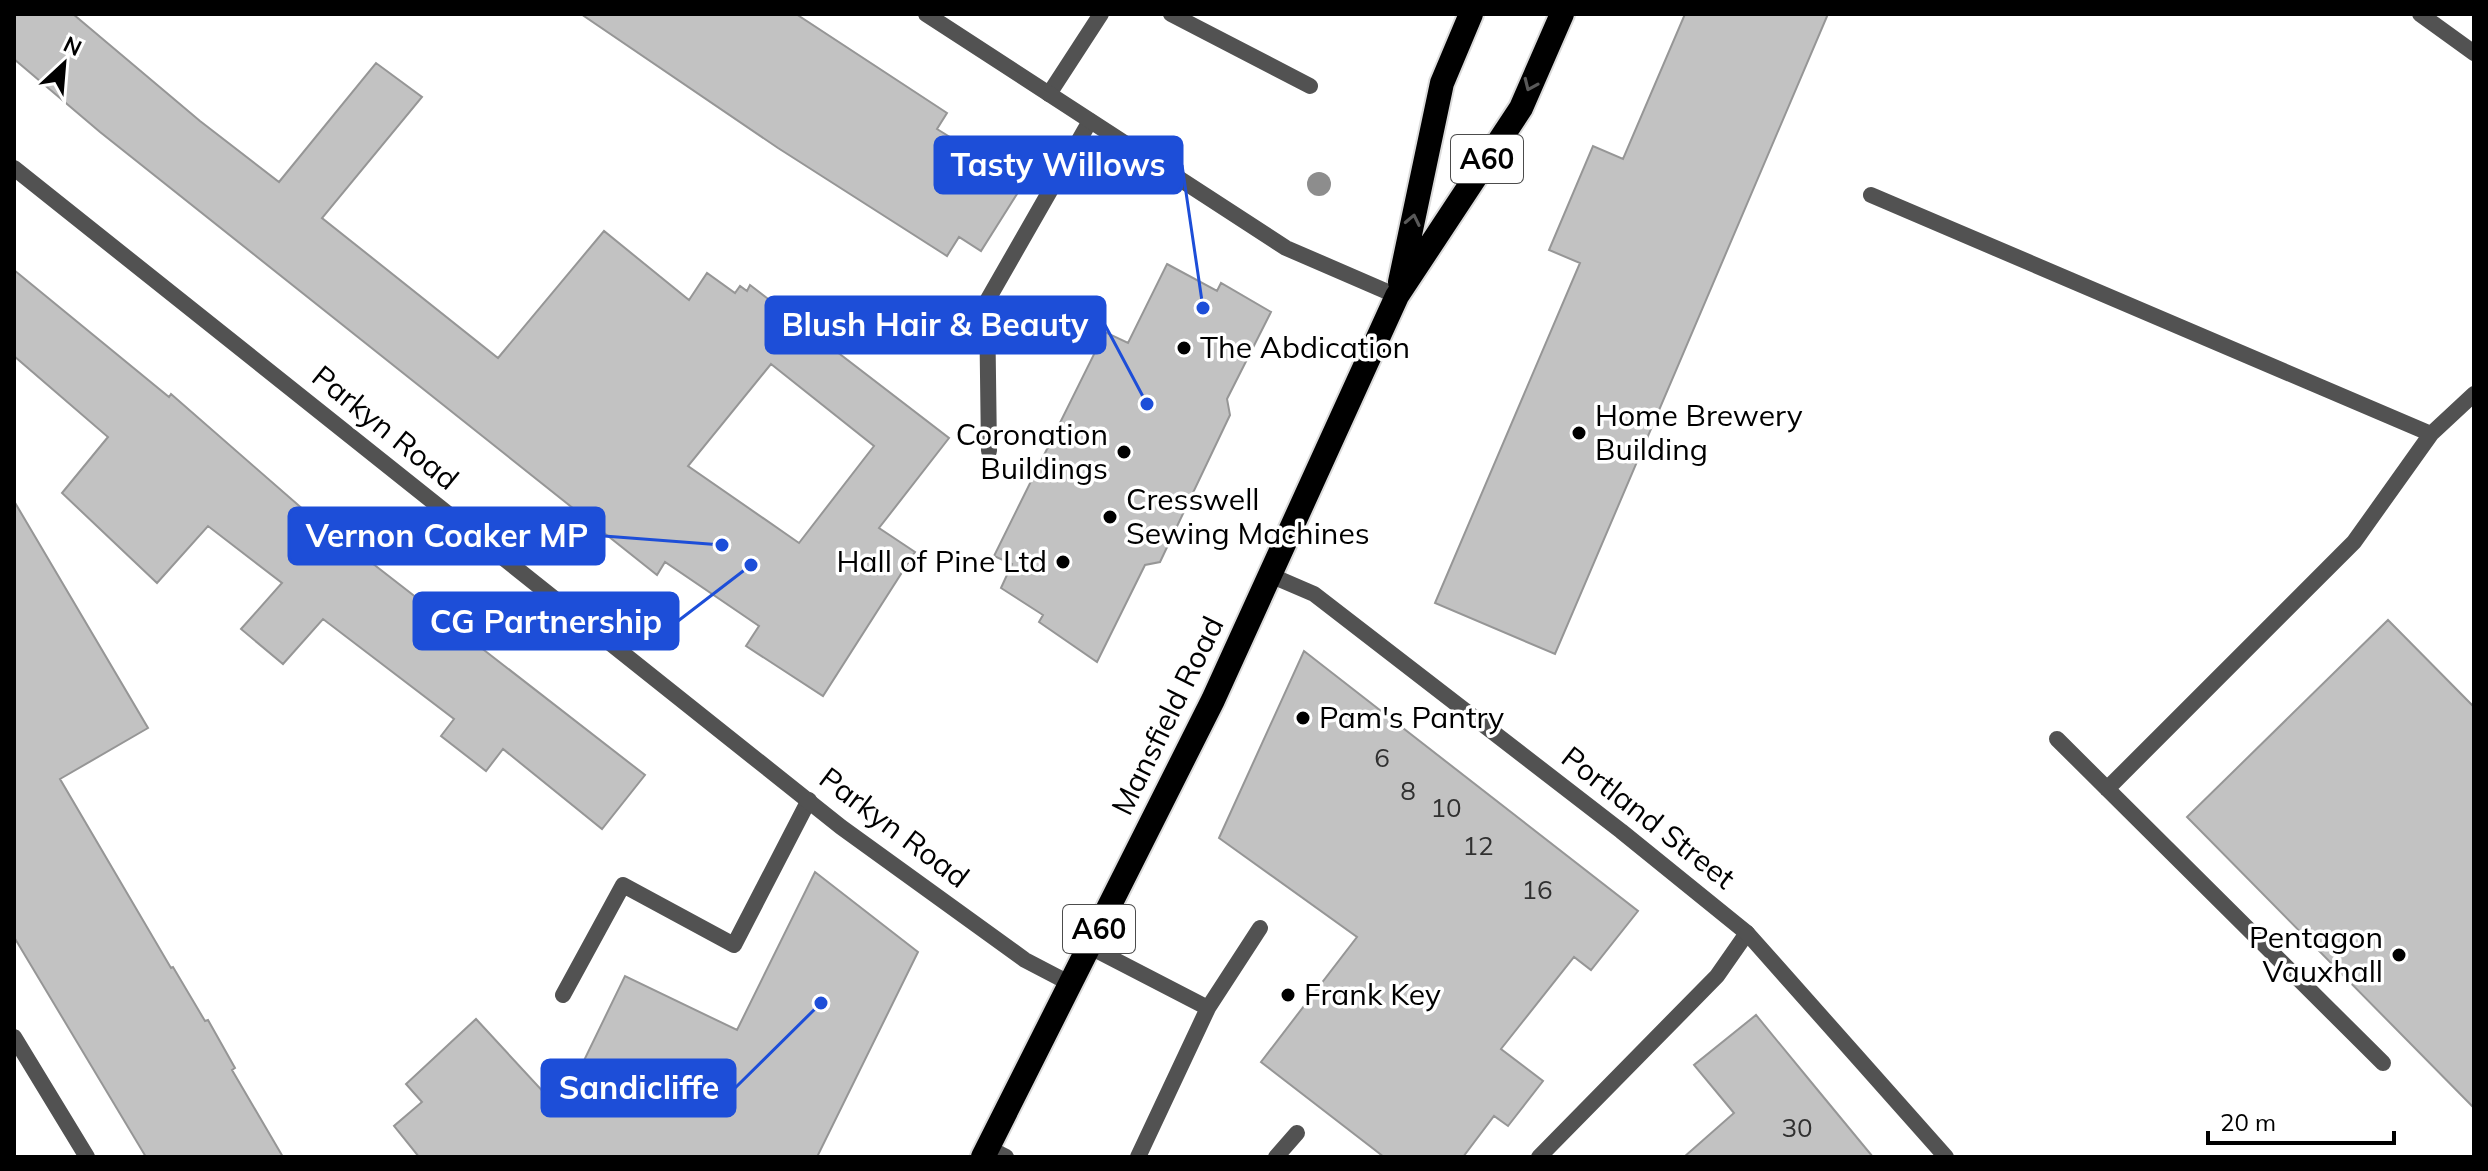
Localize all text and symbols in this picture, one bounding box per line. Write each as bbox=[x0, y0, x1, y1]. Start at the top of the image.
north arrow bbox=[24, 24, 104, 104]
text: N bbox=[59, 30, 86, 62]
one-way arrow bbox=[1524, 77, 1540, 91]
road number: A60 bbox=[1451, 135, 1523, 183]
callout: Tasty Willows bbox=[935, 137, 1182, 193]
text: Tasty Willows bbox=[950, 144, 1166, 184]
one-way arrow bbox=[1404, 213, 1421, 227]
callout: Blush Hair & Beauty bbox=[766, 297, 1105, 353]
text: Blush Hair & Beauty bbox=[782, 304, 1089, 344]
place label: The Abdication bbox=[1200, 328, 1410, 366]
marker: The Abdication bbox=[1175, 339, 1193, 357]
street label: Parkyn Road bbox=[305, 357, 467, 498]
place label: Home Brewery Building bbox=[1595, 396, 1803, 468]
place label: Coronation Buildings bbox=[956, 415, 1108, 487]
marker: Home Brewery Building bbox=[1570, 424, 1588, 442]
marker: Coronation Buildings bbox=[1115, 443, 1133, 461]
place label: Cresswell Sewing Machines bbox=[1126, 480, 1370, 552]
callout: Vernon Coaker MP bbox=[289, 508, 604, 564]
marker: Cresswell Sewing Machines bbox=[1101, 508, 1119, 526]
text: Vernon Coaker MP bbox=[305, 515, 588, 555]
place label: Hall of Pine Ltd bbox=[837, 542, 1047, 580]
marker: Hall of Pine Ltd bbox=[1054, 553, 1072, 571]
callout: CG Partnership bbox=[414, 593, 678, 649]
text: CG Partnership bbox=[430, 601, 662, 641]
street label: Mansfield Road bbox=[1103, 610, 1232, 821]
place label: Pam's Pantry bbox=[1319, 698, 1504, 736]
marker: Pam's Pantry bbox=[1294, 709, 1312, 727]
street label: Portland Street bbox=[1554, 738, 1743, 897]
house number: 6 bbox=[1374, 741, 1390, 774]
street label: Parkyn Road bbox=[812, 759, 977, 896]
house number: 8 bbox=[1400, 774, 1416, 807]
house number: 10 bbox=[1430, 791, 1462, 824]
house number: 12 bbox=[1462, 829, 1494, 862]
house number: 16 bbox=[1521, 873, 1553, 906]
road number: A60 bbox=[1063, 905, 1135, 953]
place label: Pentagon Vauxhall bbox=[2249, 918, 2383, 990]
marker: Pentagon Vauxhall bbox=[2390, 946, 2408, 964]
place label: Frank Key bbox=[1304, 975, 1441, 1013]
marker: Frank Key bbox=[1279, 986, 1297, 1004]
callout: Sandicliffe bbox=[542, 1060, 735, 1116]
text: Sandicliffe bbox=[559, 1067, 719, 1107]
scale bar bbox=[2208, 1095, 2394, 1145]
text: 20 m bbox=[2220, 1107, 2276, 1137]
house number: 30 bbox=[1781, 1111, 1813, 1144]

